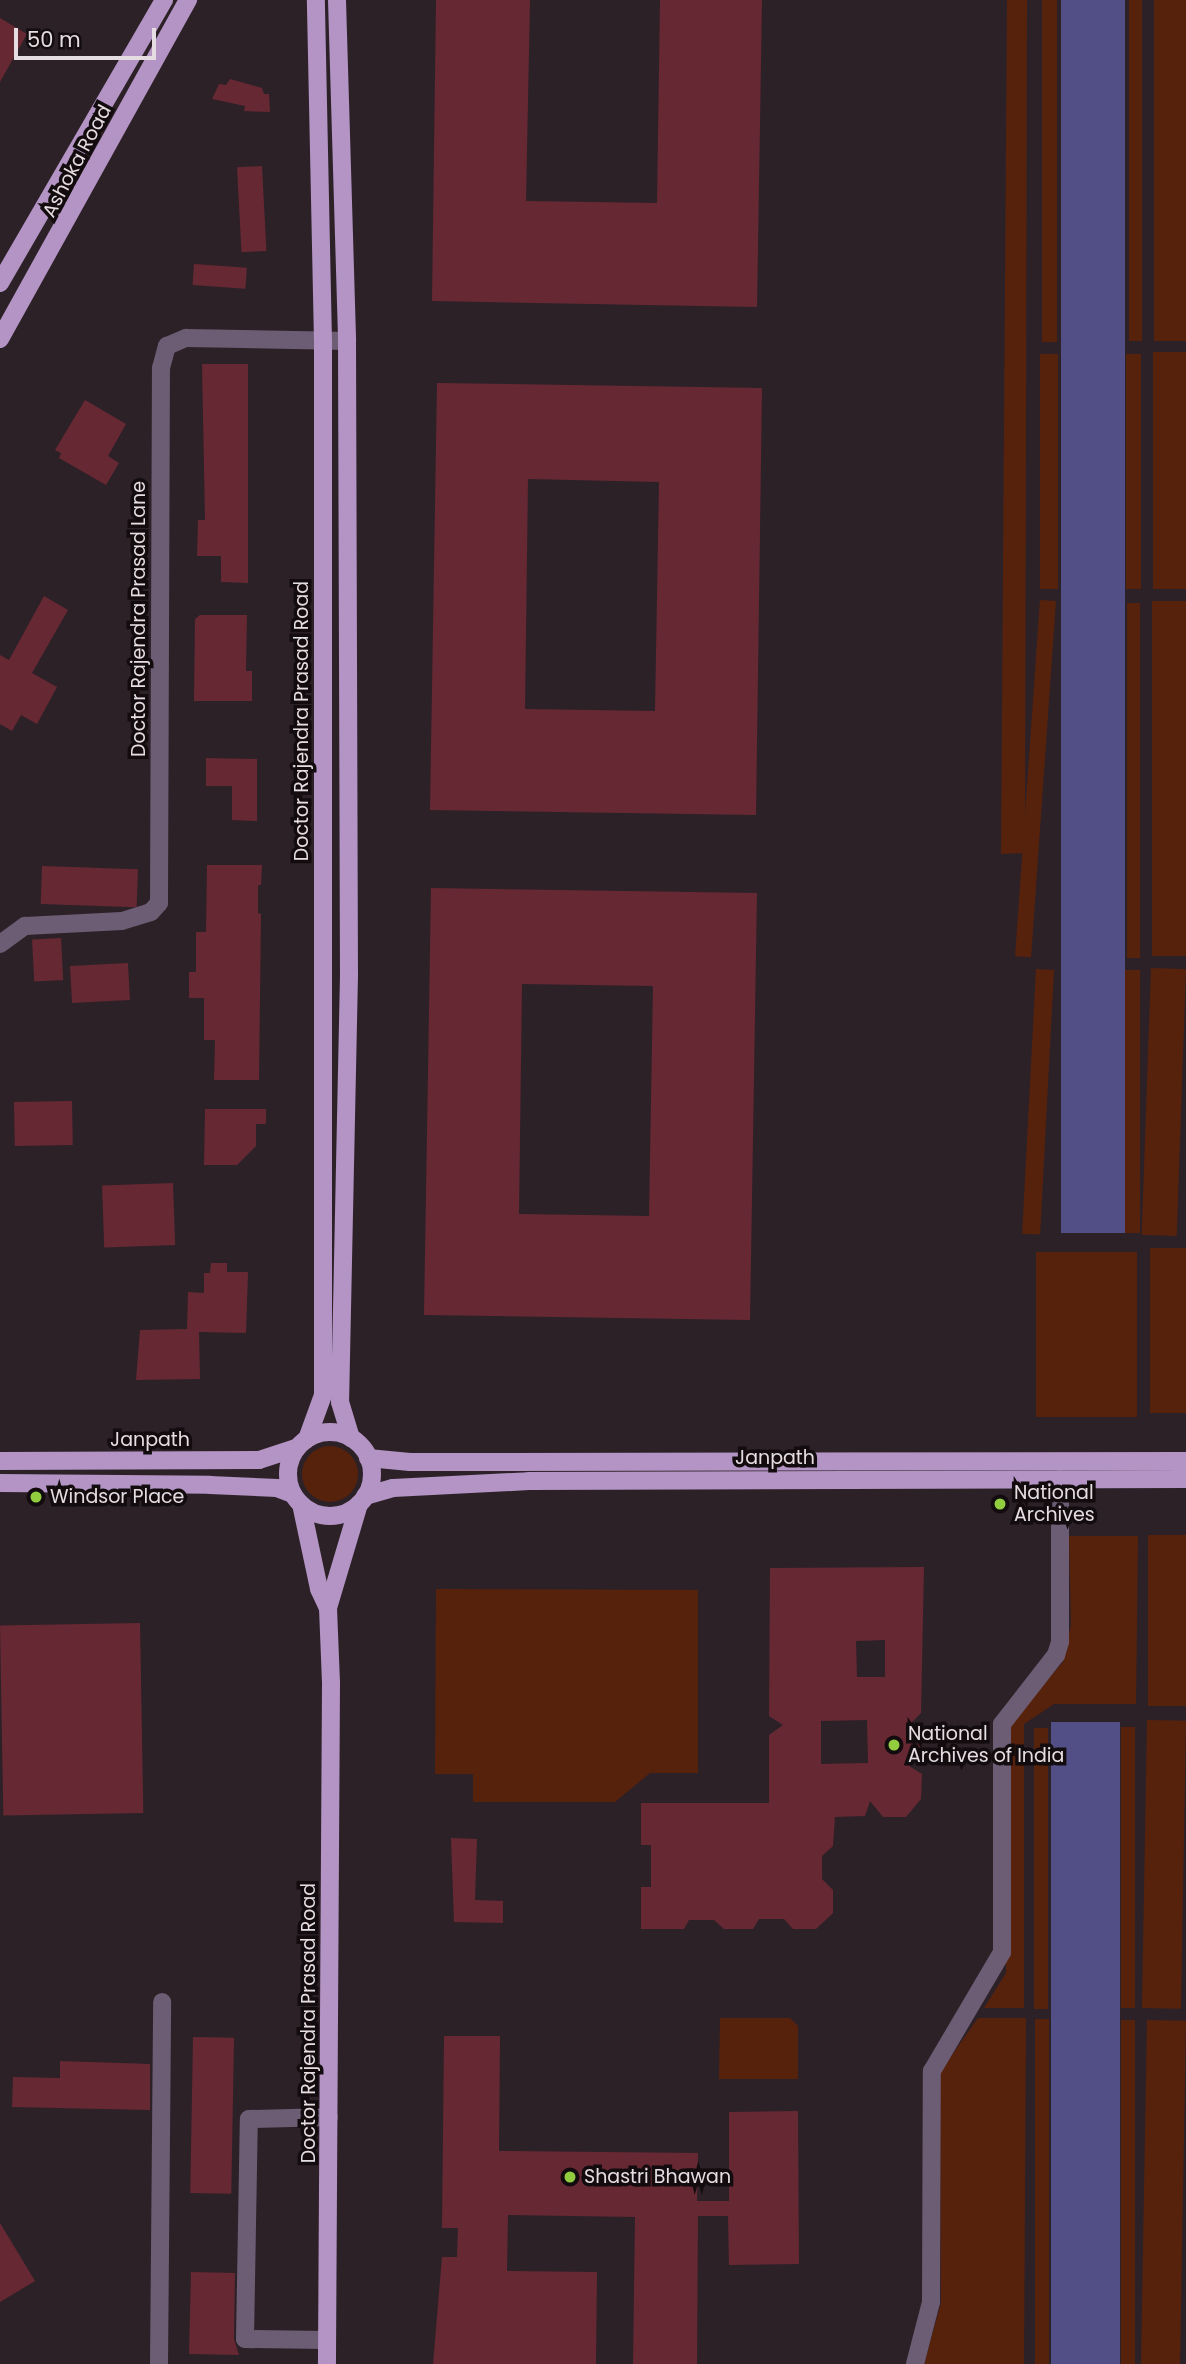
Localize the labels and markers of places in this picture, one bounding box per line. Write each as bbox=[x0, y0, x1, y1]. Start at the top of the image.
place label: National Archives bbox=[1014, 1482, 1095, 1526]
place label: Windsor Place bbox=[50, 1486, 184, 1508]
marker: Windsor Place bbox=[28, 1489, 44, 1505]
marker: National Archives bbox=[992, 1496, 1008, 1512]
place label: National Archives of India bbox=[908, 1723, 1064, 1767]
marker: National Archives of India bbox=[886, 1737, 902, 1753]
place label: Shastri Bhawan bbox=[584, 2166, 731, 2188]
marker: Shastri Bhawan bbox=[562, 2169, 578, 2185]

